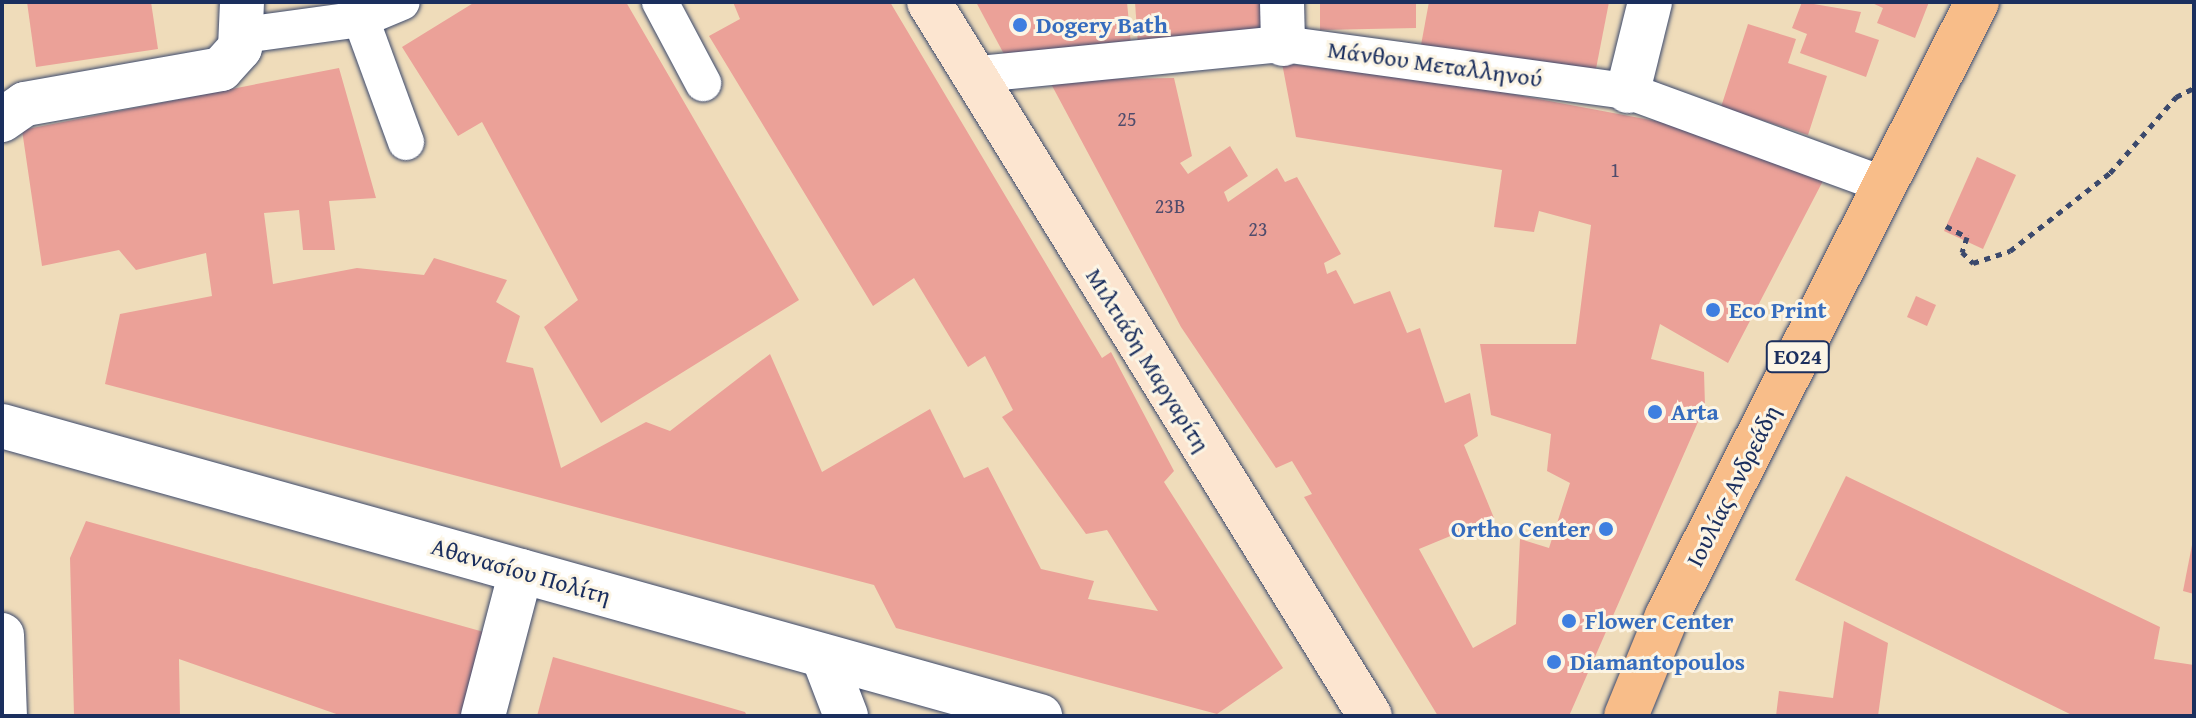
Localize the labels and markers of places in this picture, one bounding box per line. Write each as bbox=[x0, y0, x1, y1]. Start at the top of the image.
place label: Dogery Bath bbox=[1036, 11, 1168, 39]
marker: Dogery Bath bbox=[1011, 16, 1029, 34]
place label: Eco Print bbox=[1729, 296, 1827, 324]
marker: Eco Print bbox=[1704, 301, 1722, 319]
place label: Arta bbox=[1671, 398, 1719, 426]
marker: Arta bbox=[1646, 403, 1664, 421]
place label: Ortho Center bbox=[1451, 515, 1590, 543]
marker: Ortho Center bbox=[1597, 520, 1615, 538]
place label: Flower Center bbox=[1585, 607, 1734, 635]
marker: Flower Center bbox=[1560, 612, 1578, 630]
place label: Diamantopoulos bbox=[1570, 648, 1745, 676]
marker: Diamantopoulos bbox=[1545, 653, 1563, 671]

